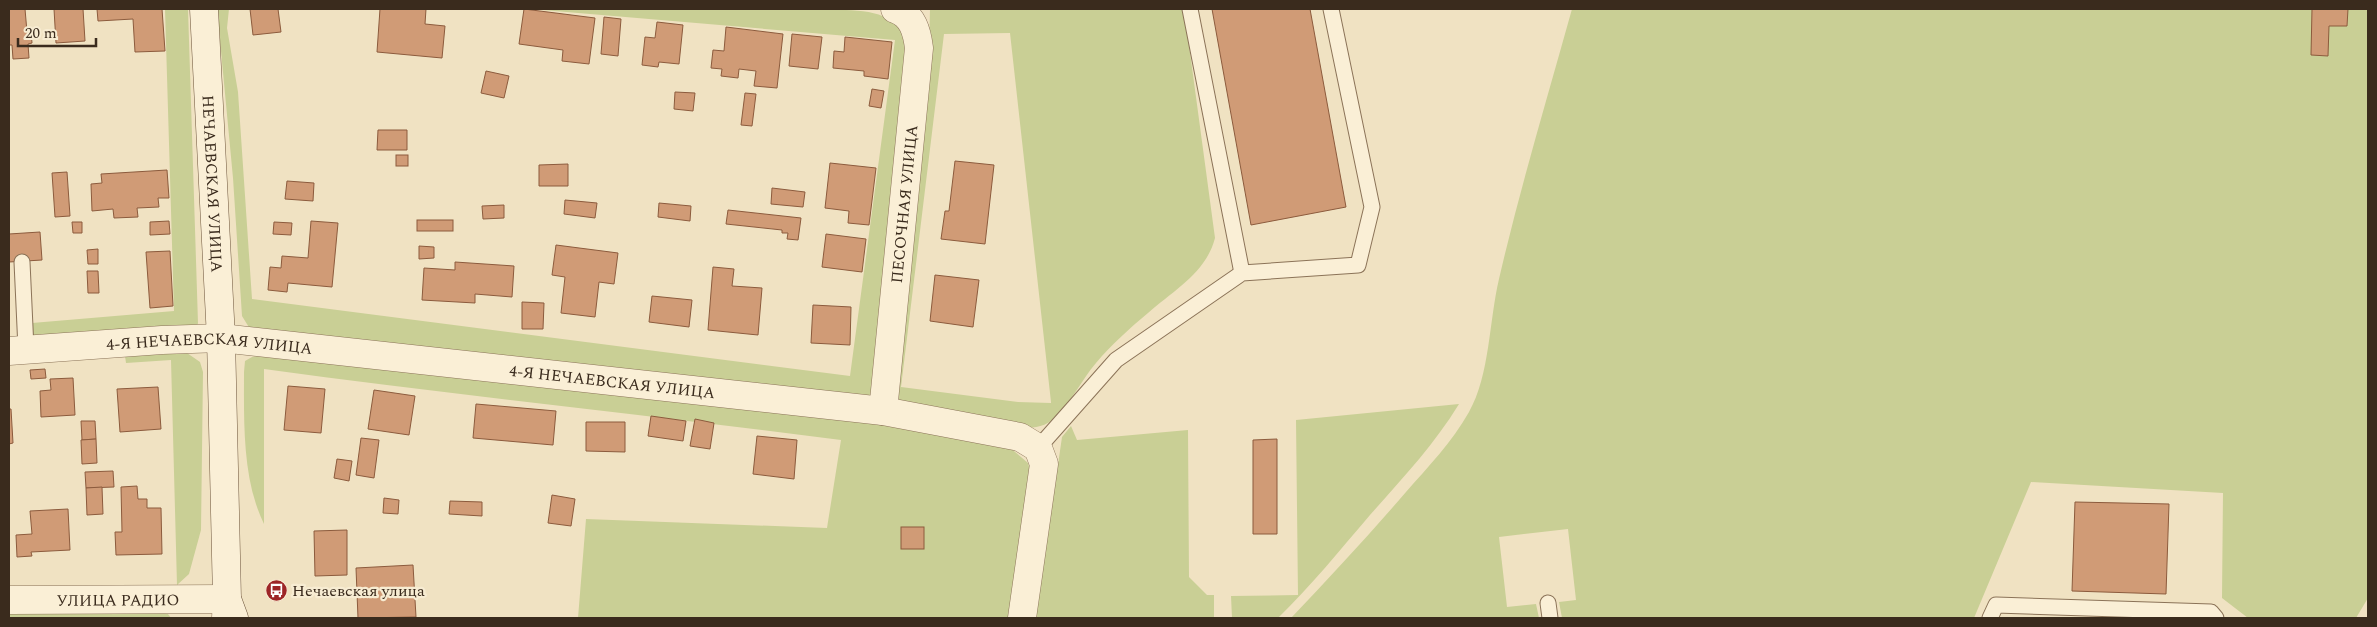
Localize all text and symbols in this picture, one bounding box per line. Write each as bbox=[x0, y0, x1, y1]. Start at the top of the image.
scale bar bbox=[18, 15, 95, 47]
text: 20 m bbox=[25, 22, 57, 45]
street label: НЕЧАЕВСКАЯ УЛИЦА bbox=[195, 94, 229, 273]
street label: ПЕСОЧНАЯ УЛИЦА bbox=[885, 124, 924, 284]
street label: 4-Я НЕЧАЕВСКАЯ УЛИЦА bbox=[106, 327, 314, 361]
street label: 4-Я НЕЧАЕВСКАЯ УЛИЦА bbox=[508, 359, 716, 405]
bus stop icon: Нечаевская улица bbox=[264, 578, 288, 602]
place label: Нечаевская улица bbox=[292, 579, 425, 603]
street label: УЛИЦА РАДИО bbox=[57, 588, 179, 613]

